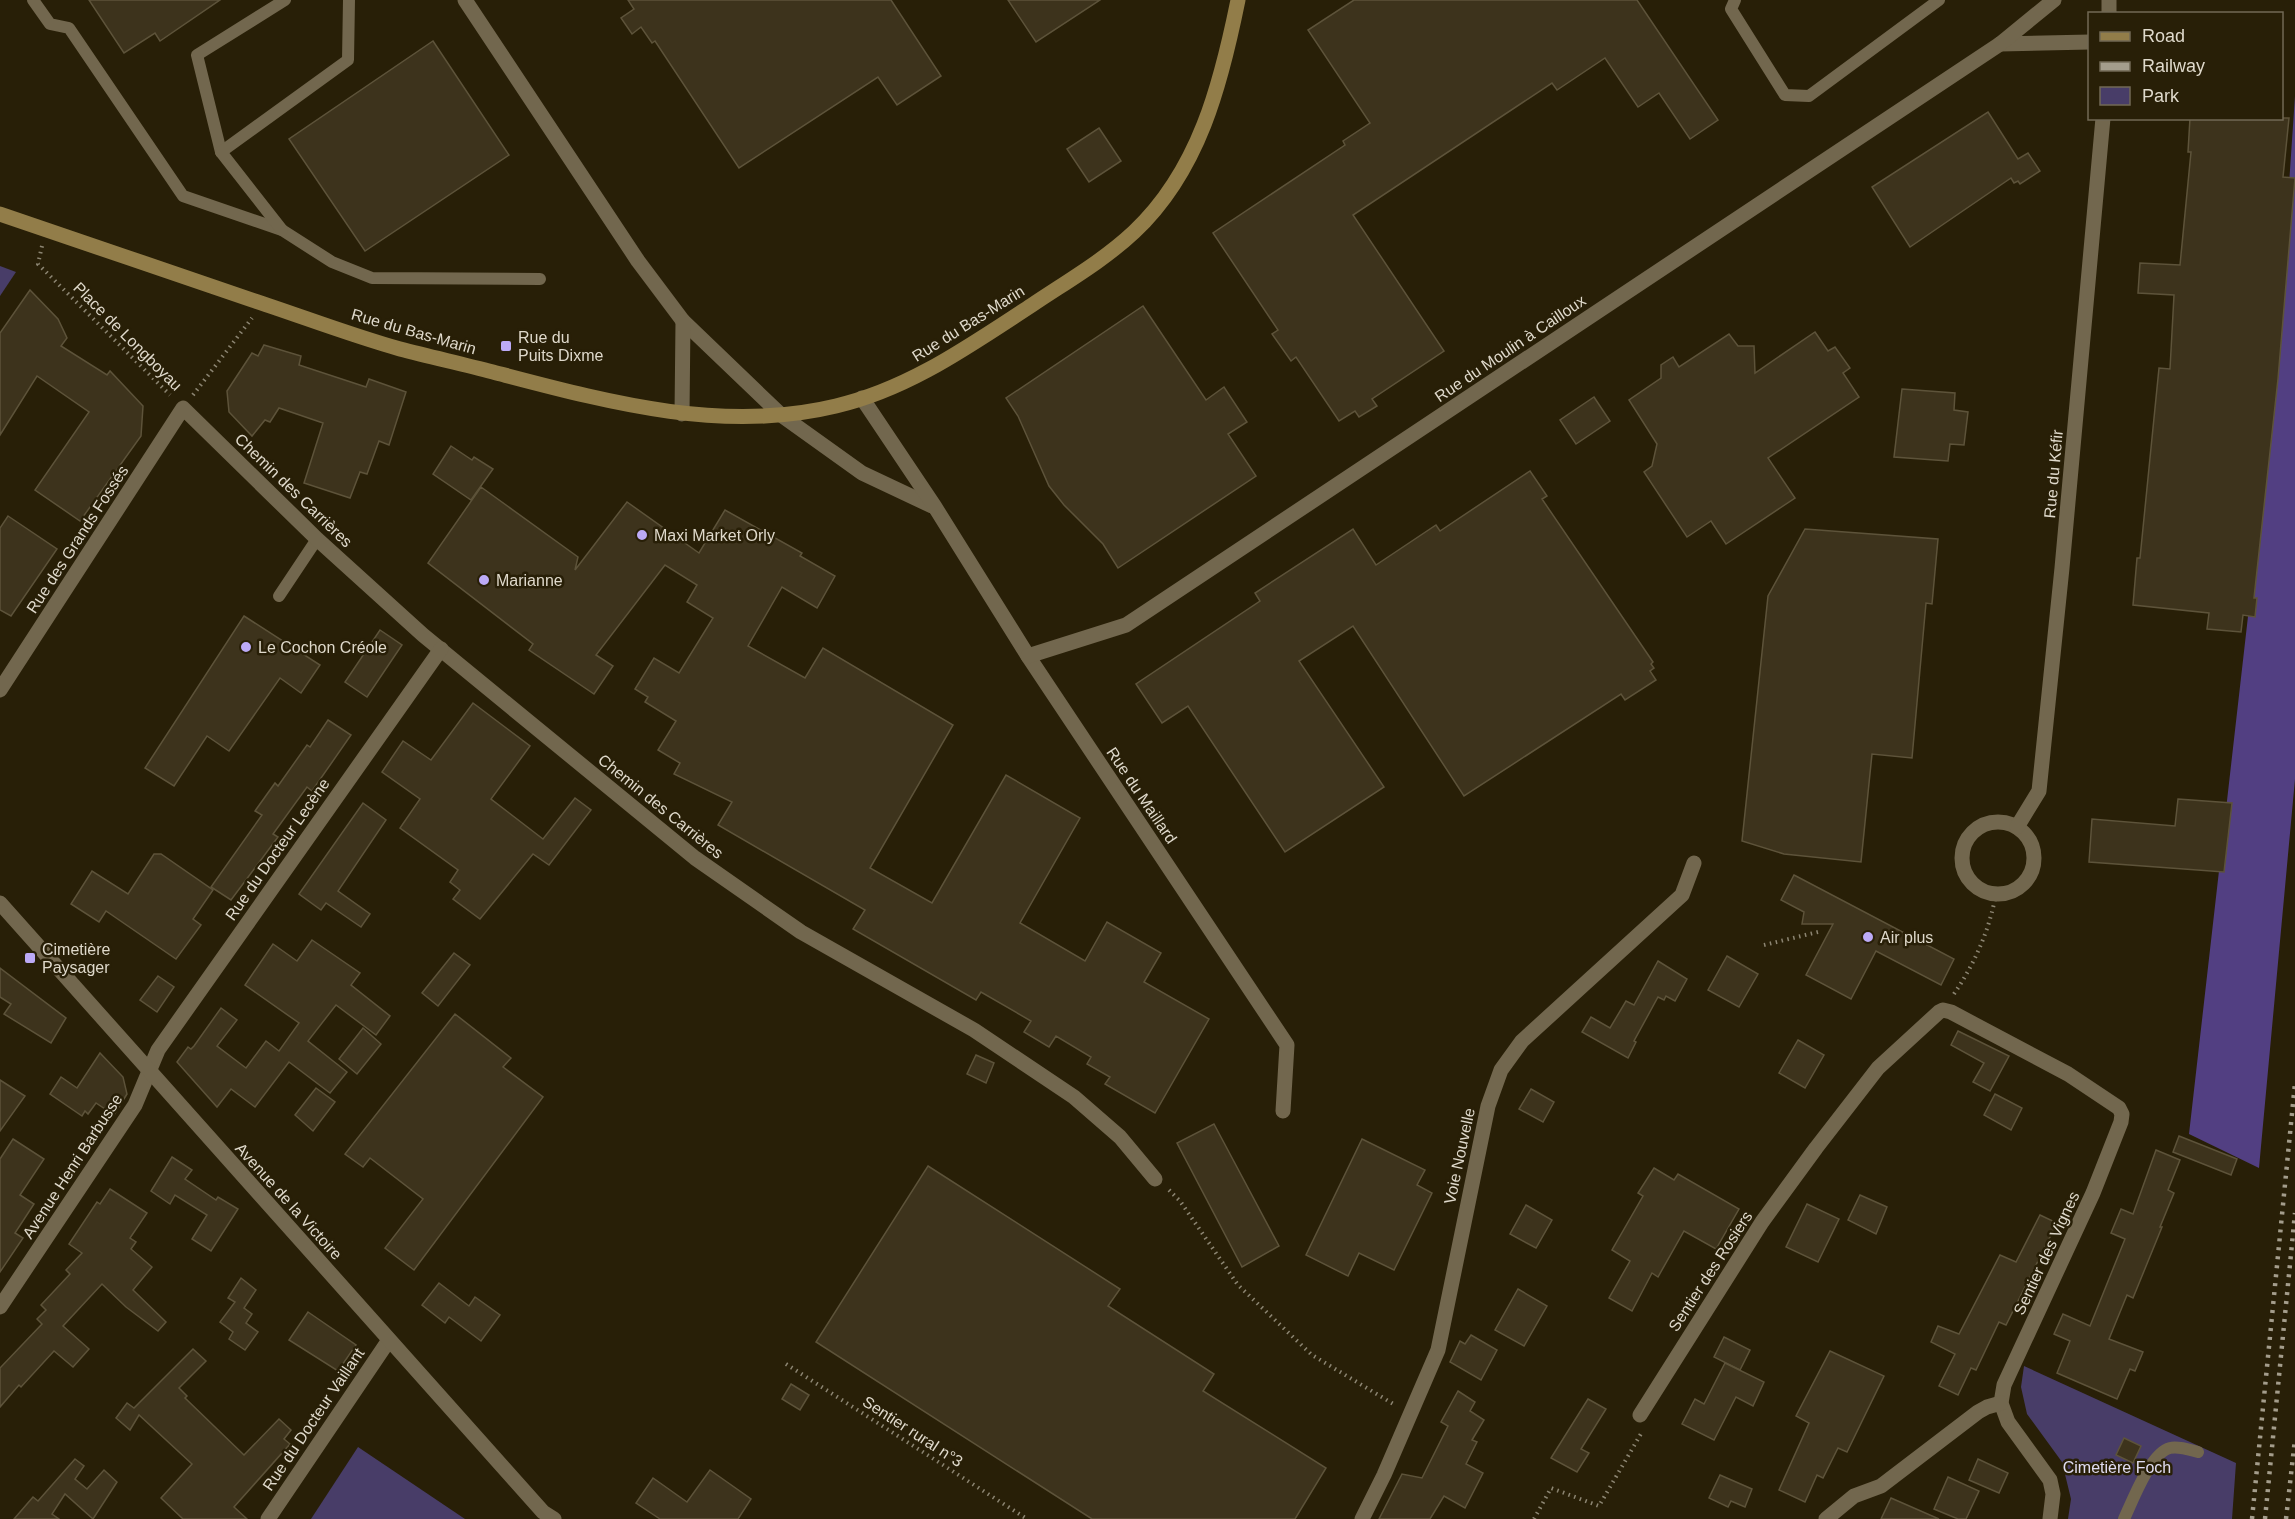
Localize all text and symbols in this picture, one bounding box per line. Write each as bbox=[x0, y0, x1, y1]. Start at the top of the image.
legend bbox=[2088, 12, 2283, 120]
text: Road bbox=[2142, 26, 2185, 46]
text: Railway bbox=[2142, 56, 2205, 76]
text: Park bbox=[2142, 86, 2180, 106]
street label: Place de Longboyau bbox=[70, 279, 185, 394]
street label: Rue du Bas-Marin bbox=[909, 282, 1027, 365]
street label: Rue du Moulin à Cailloux bbox=[1432, 292, 1589, 405]
street label: Rue du Bas-Marin bbox=[350, 306, 478, 357]
place label: Rue du Puits Dixme bbox=[518, 329, 603, 364]
marker: Rue du Puits Dixme bbox=[499, 339, 513, 353]
street label: Rue du Kéfir bbox=[2041, 428, 2066, 519]
street label: Chemin des Carrières bbox=[232, 430, 356, 551]
street label: Rue des Grands Fossés bbox=[23, 462, 132, 616]
place label: Maxi Market Orly bbox=[654, 527, 775, 544]
marker: Maxi Market Orly bbox=[635, 528, 649, 542]
place label: Marianne bbox=[496, 572, 563, 589]
marker: Marianne bbox=[477, 573, 491, 587]
place label: Le Cochon Créole bbox=[258, 639, 387, 656]
marker: Le Cochon Créole bbox=[239, 640, 253, 654]
street label: Rue du Maillard bbox=[1103, 744, 1180, 846]
street label: Chemin des Carrières bbox=[595, 751, 727, 862]
street label: Rue du Docteur Lecène bbox=[222, 775, 333, 923]
place label: Air plus bbox=[1880, 929, 1933, 946]
marker: Air plus bbox=[1861, 930, 1875, 944]
place label: Cimetière Paysager bbox=[42, 941, 111, 976]
marker: Cimetière Paysager bbox=[23, 951, 37, 965]
street label: Avenue Henri Barbusse bbox=[19, 1091, 126, 1242]
street label: Voie Nouvelle bbox=[1441, 1106, 1478, 1206]
street label: Avenue de la Victoire bbox=[232, 1140, 345, 1263]
street label: Sentier des Vignes bbox=[2010, 1189, 2082, 1318]
street label: Sentier des Rosiers bbox=[1665, 1208, 1756, 1334]
street label: Rue du Docteur Vaillant bbox=[259, 1345, 368, 1494]
street label: Sentier rural n°3 bbox=[860, 1393, 966, 1470]
park label: Cimetière Foch bbox=[2063, 1459, 2171, 1476]

